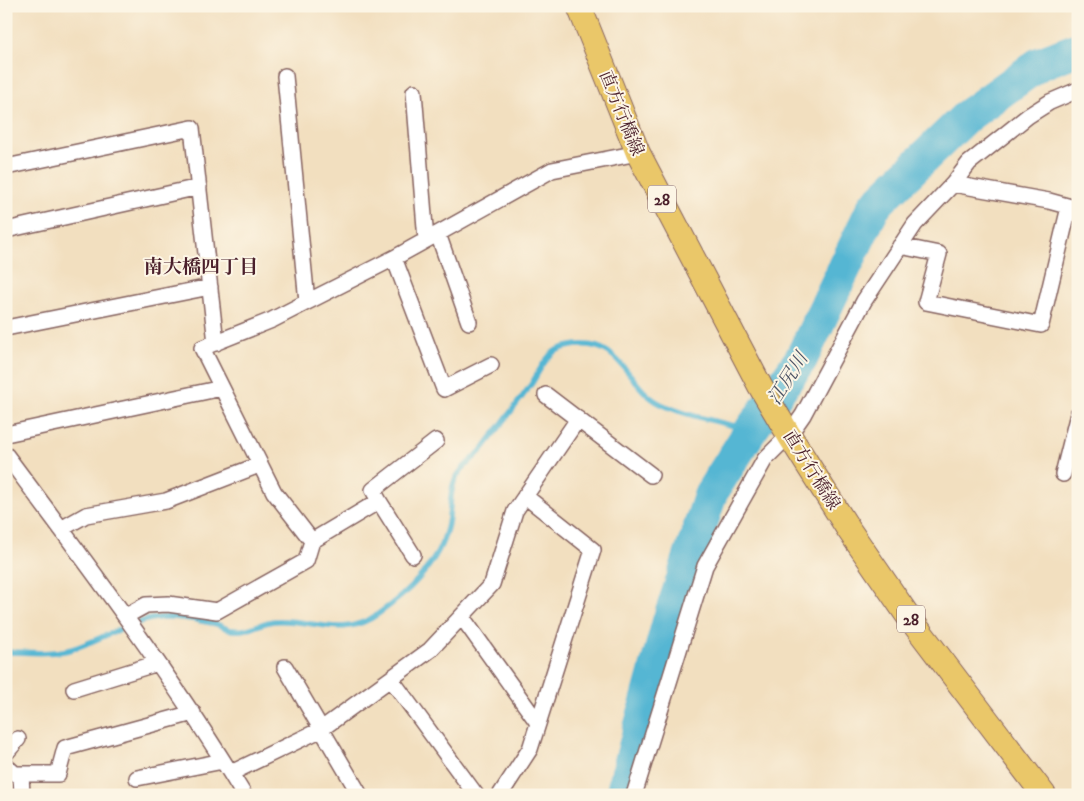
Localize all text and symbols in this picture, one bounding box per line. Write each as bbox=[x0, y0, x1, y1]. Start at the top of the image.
street label: 直方行橋線 bbox=[594, 68, 648, 159]
road number: 28 bbox=[648, 185, 676, 212]
district label: 南大橋四丁目 bbox=[144, 256, 258, 279]
water label: 江尻川 bbox=[763, 347, 814, 409]
street label: 直方行橋線 bbox=[778, 427, 844, 515]
road number: 28 bbox=[897, 606, 925, 632]

